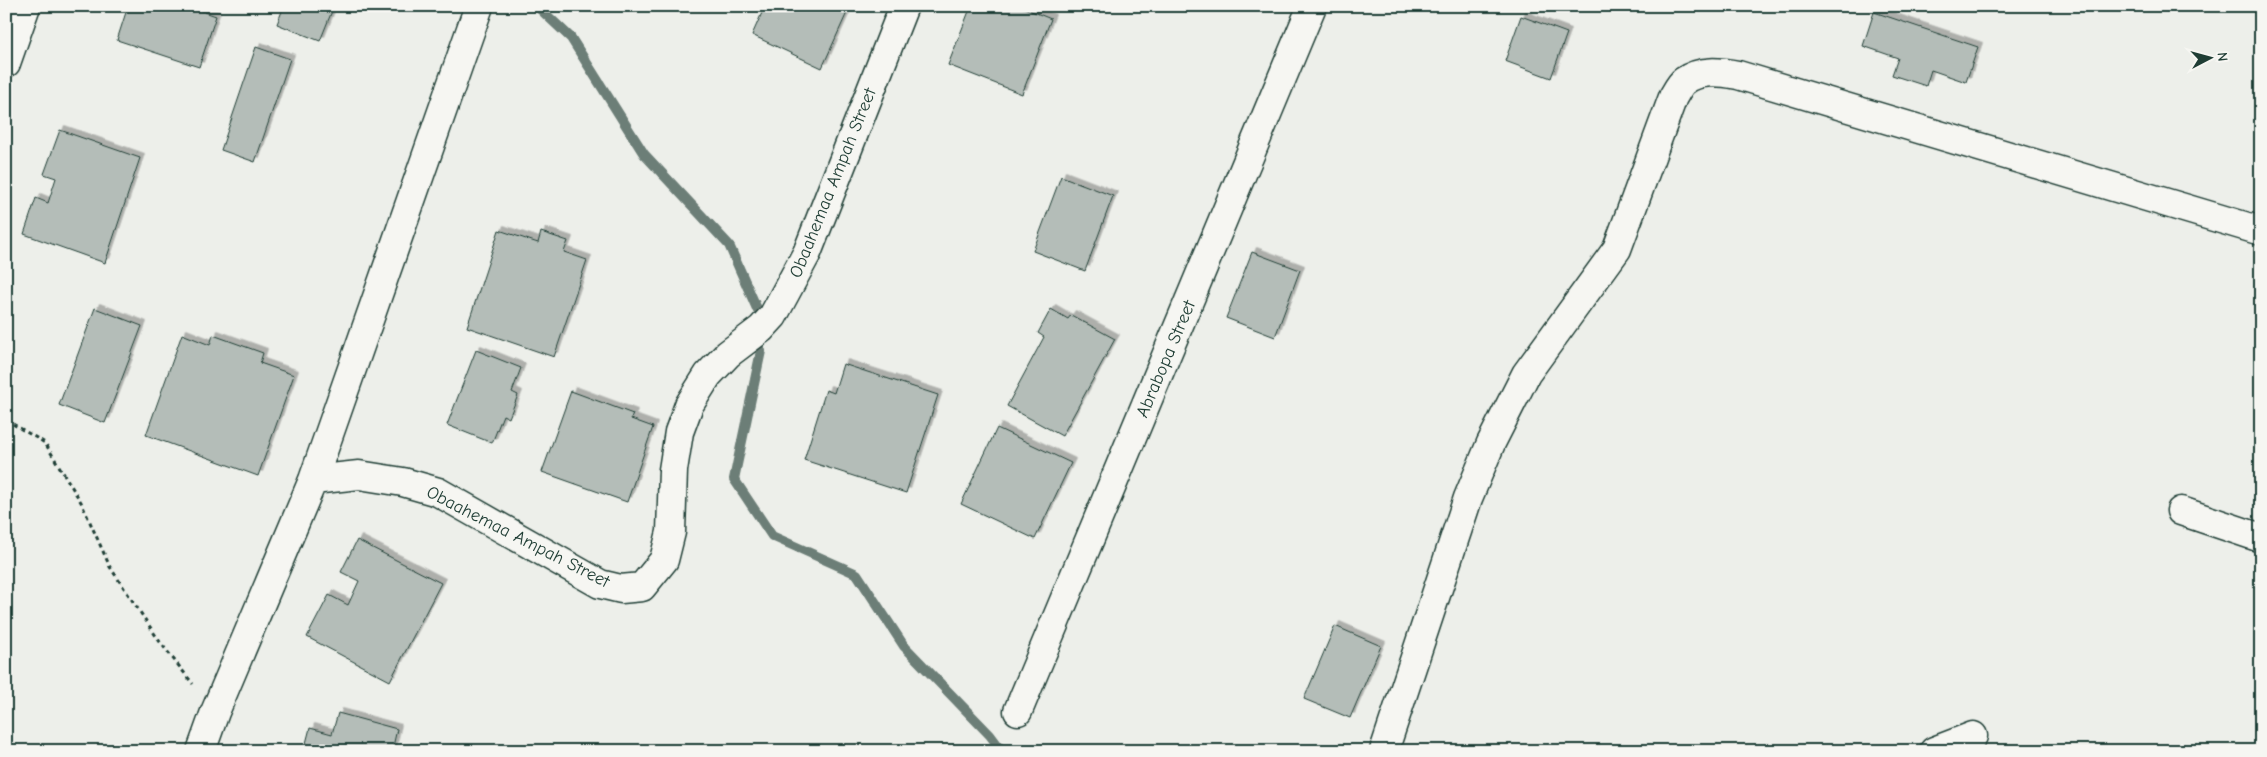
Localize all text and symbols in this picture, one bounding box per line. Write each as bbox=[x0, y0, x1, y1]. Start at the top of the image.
north arrow bbox=[2184, 32, 2234, 82]
text: N bbox=[2214, 51, 2231, 62]
street label: Obaahemaa Ampah Street bbox=[785, 84, 881, 281]
street label: Abrabopa Street bbox=[1132, 296, 1200, 421]
street label: Obaahemaa Ampah Street bbox=[423, 482, 614, 593]

